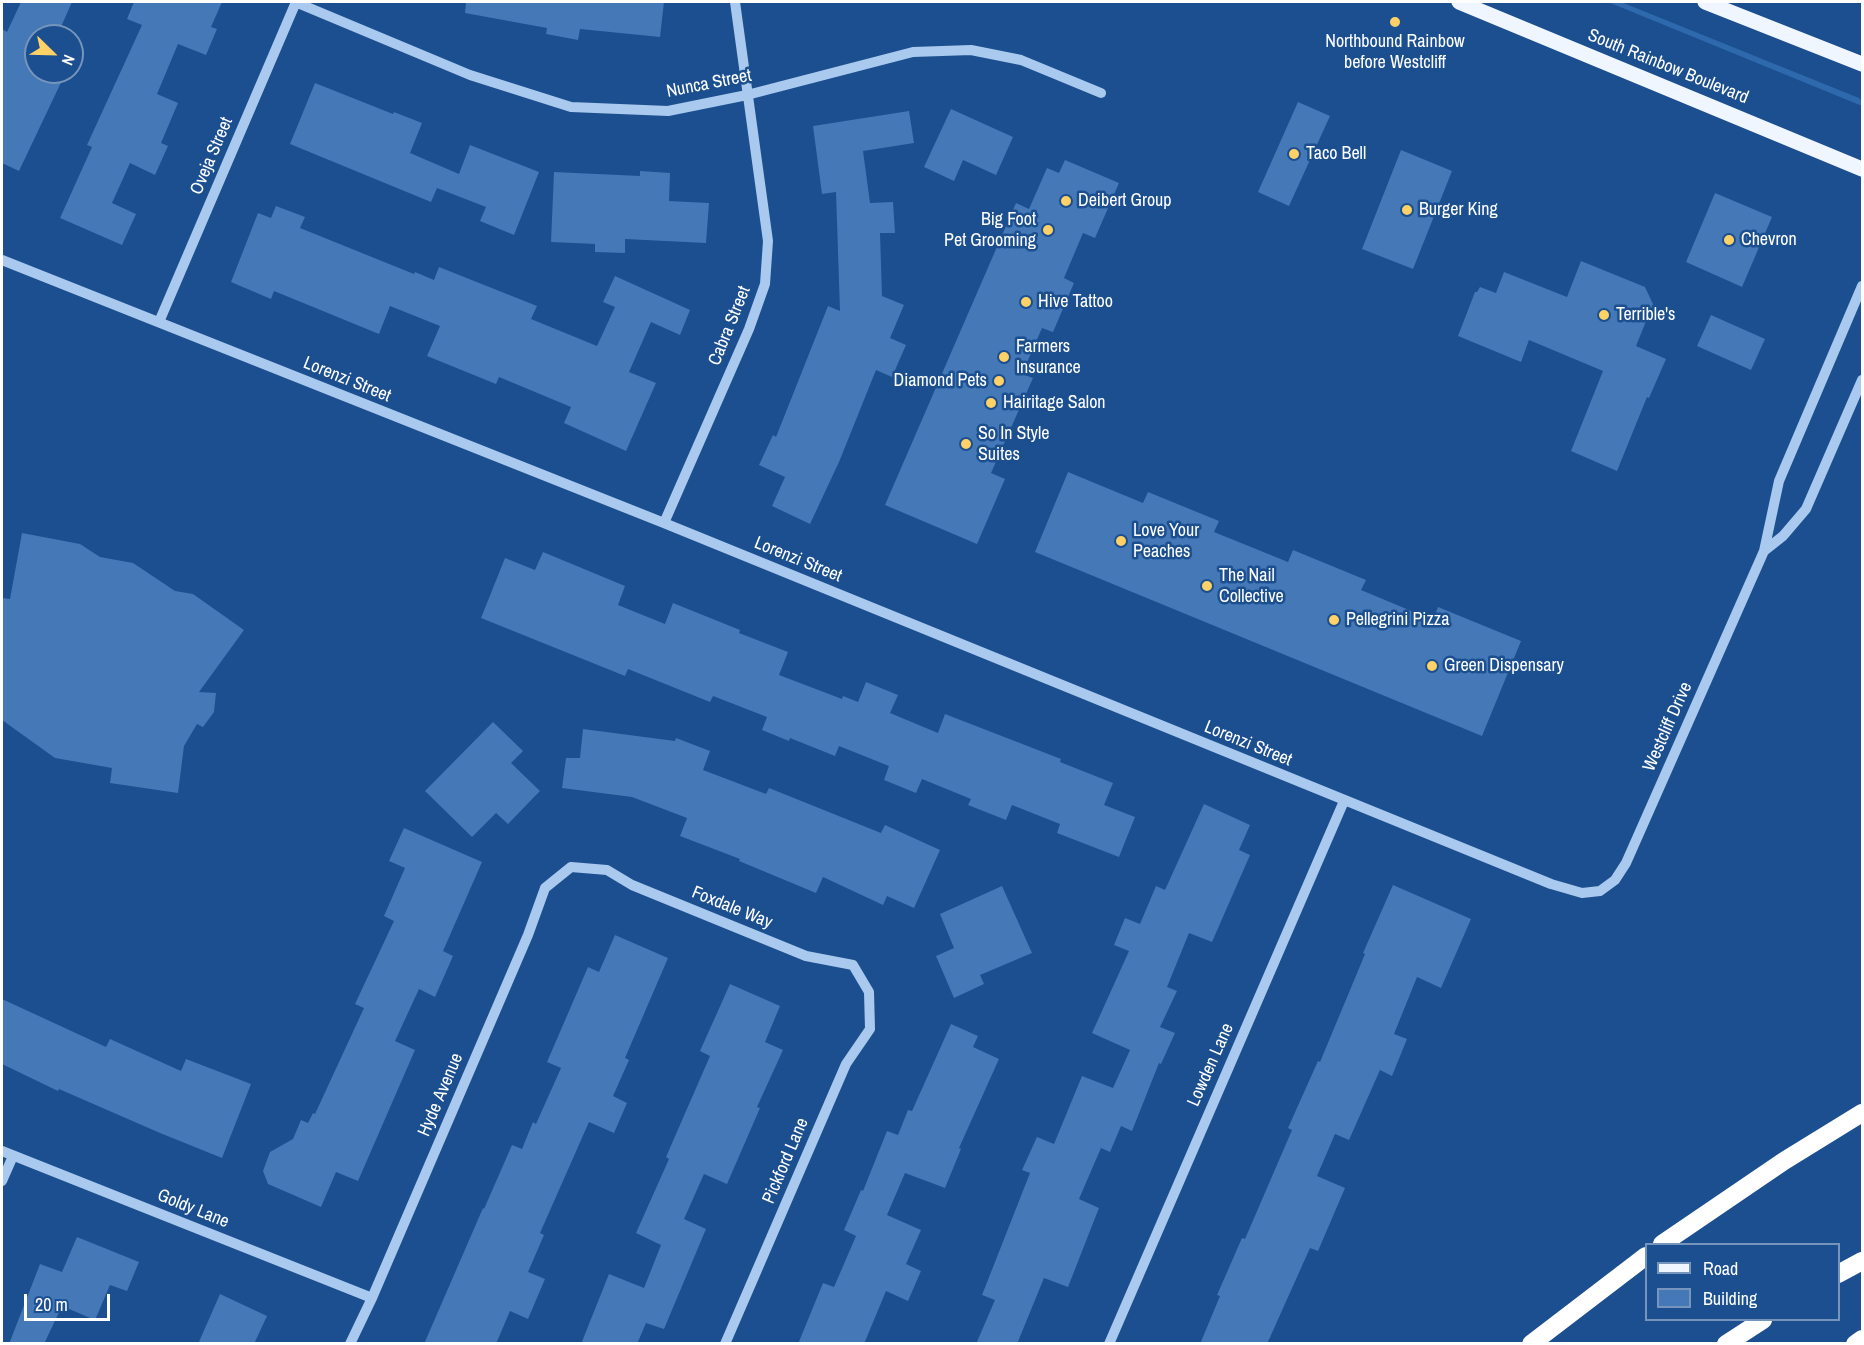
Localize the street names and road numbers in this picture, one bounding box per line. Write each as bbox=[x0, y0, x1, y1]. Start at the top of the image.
street label: South Rainbow Boulevard bbox=[1584, 25, 1752, 109]
street label: Nunca Street bbox=[665, 65, 753, 103]
street label: Oveja Street bbox=[186, 114, 238, 198]
street label: Cabra Street bbox=[704, 283, 756, 369]
street label: Lorenzi Street bbox=[300, 353, 394, 407]
street label: Lorenzi Street bbox=[751, 533, 845, 587]
street label: Westcliff Drive bbox=[1639, 679, 1697, 775]
street label: Lorenzi Street bbox=[1201, 717, 1295, 771]
street label: Foxdale Way bbox=[689, 882, 775, 934]
street label: Lowden Lane bbox=[1183, 1020, 1239, 1110]
street label: Hyde Avenue bbox=[414, 1050, 468, 1140]
street label: Pickford Lane bbox=[758, 1115, 814, 1207]
street label: Goldy Lane bbox=[154, 1185, 232, 1233]

